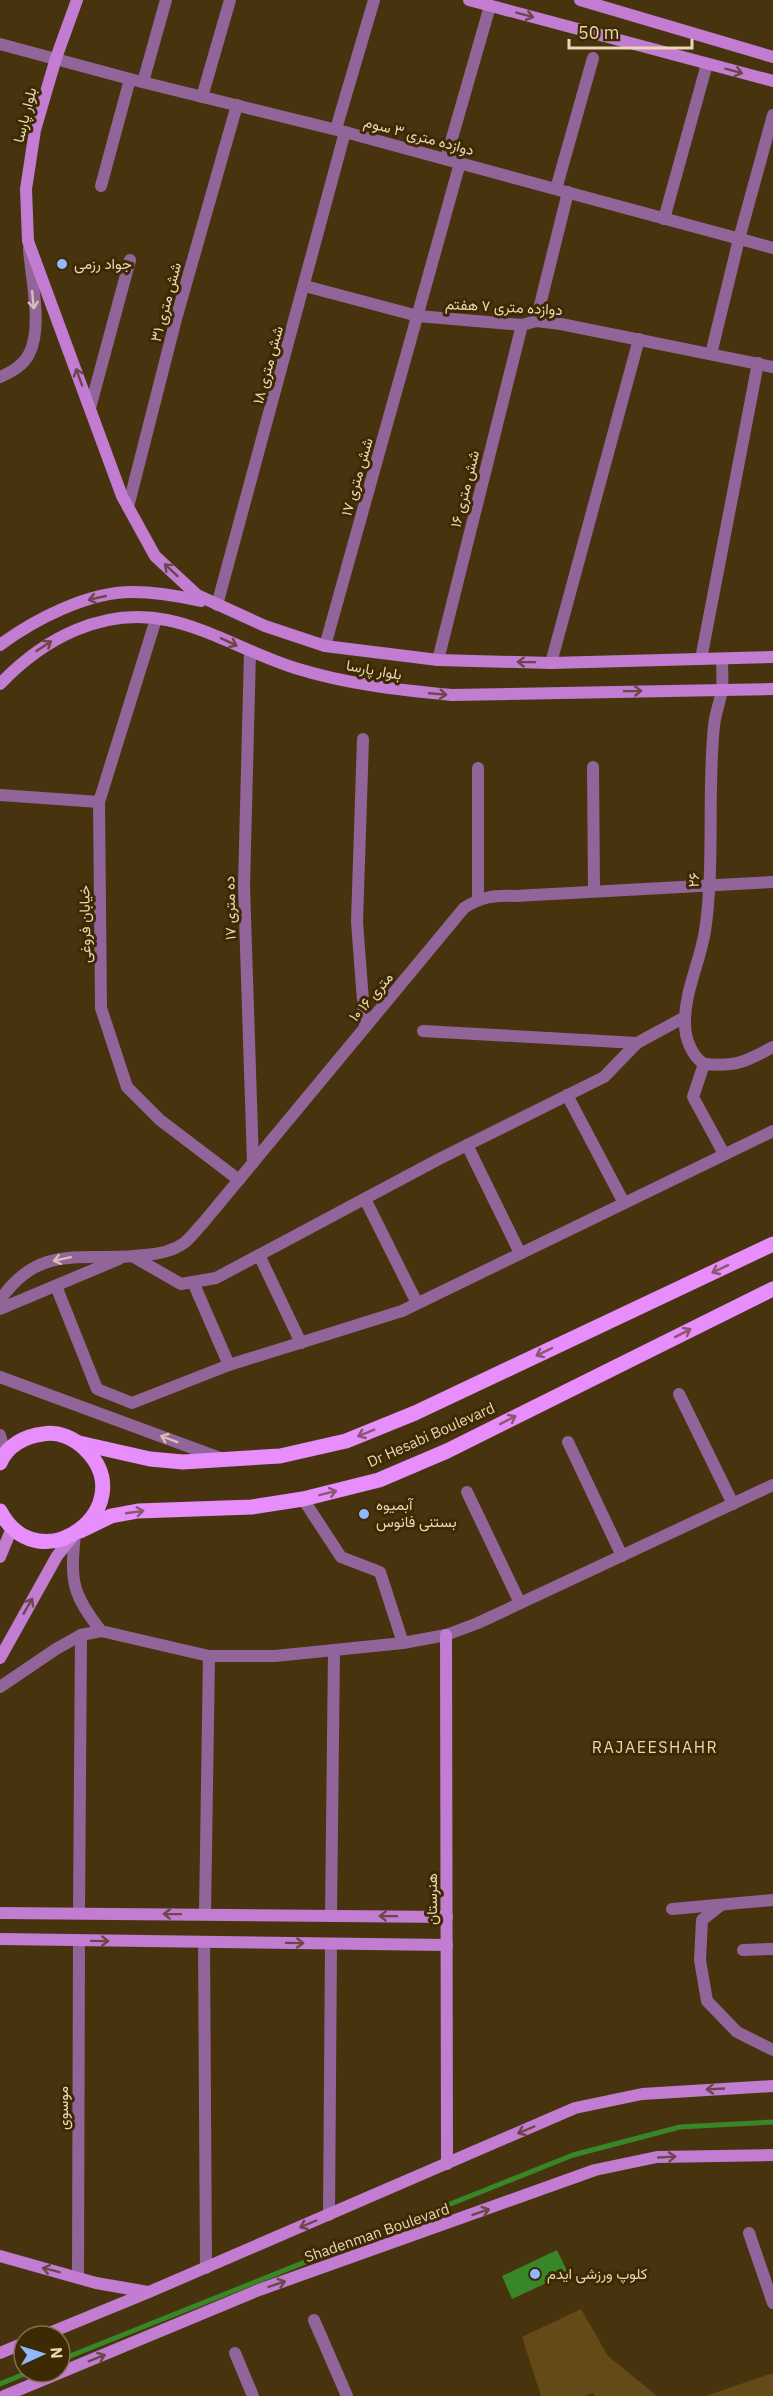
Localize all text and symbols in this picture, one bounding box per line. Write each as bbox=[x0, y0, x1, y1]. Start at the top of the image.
one-way arrow bbox=[515, 10, 534, 21]
scale bar bbox=[569, 12, 692, 50]
text: 50 m bbox=[578, 21, 620, 44]
one-way arrow bbox=[724, 66, 743, 77]
street label: بلوار پارسا bbox=[8, 85, 42, 145]
street label: دوازده متری ۳ سوم bbox=[362, 112, 476, 160]
place label: جواد رزمی bbox=[74, 254, 132, 274]
marker: جواد رزمی bbox=[55, 257, 69, 271]
street label: شش متری ۳۱ bbox=[146, 260, 186, 344]
one-way arrow bbox=[28, 289, 39, 309]
street label: دوازده متری ۷ هفتم bbox=[445, 294, 563, 320]
street label: شش متری ۱۸ bbox=[248, 323, 288, 406]
one-way arrow bbox=[73, 369, 84, 387]
street label: شش متری ۱۷ bbox=[336, 435, 378, 518]
street label: شش متری ۱۶ bbox=[446, 448, 484, 530]
one-way arrow bbox=[163, 563, 178, 578]
one-way arrow bbox=[88, 593, 108, 604]
one-way arrow bbox=[220, 637, 238, 649]
one-way arrow bbox=[36, 640, 52, 652]
street label: بلوار پارسا bbox=[345, 655, 403, 685]
one-way arrow bbox=[516, 657, 536, 668]
one-way arrow bbox=[622, 685, 642, 697]
one-way arrow bbox=[427, 688, 447, 699]
street label: ۲۶ bbox=[684, 872, 703, 888]
street label: ده متری ۱۷ bbox=[219, 876, 241, 940]
street label: خیابان فروغی bbox=[74, 885, 96, 963]
street label: ۱۰ متری ۱۶ bbox=[344, 968, 398, 1026]
one-way arrow bbox=[52, 1253, 71, 1265]
one-way arrow bbox=[712, 1264, 730, 1276]
one-way arrow bbox=[674, 1327, 692, 1339]
one-way arrow bbox=[535, 1347, 553, 1359]
street label: Dr Hesabi Boulevard bbox=[364, 1398, 497, 1471]
one-way arrow bbox=[499, 1414, 517, 1426]
one-way arrow bbox=[357, 1428, 376, 1439]
one-way arrow bbox=[160, 1433, 179, 1444]
one-way arrow bbox=[318, 1486, 337, 1498]
place label: آبمیوه بستنی فانوس bbox=[376, 1495, 457, 1532]
one-way arrow bbox=[124, 1507, 144, 1518]
marker: آبمیوه بستنی فانوس bbox=[357, 1507, 371, 1521]
one-way arrow bbox=[22, 1598, 34, 1615]
district label: RAJAEESHAHR bbox=[592, 1737, 718, 1757]
street label: هنرستان bbox=[422, 1873, 441, 1925]
one-way arrow bbox=[163, 1908, 183, 1920]
one-way arrow bbox=[379, 1910, 399, 1922]
one-way arrow bbox=[90, 1935, 110, 1946]
one-way arrow bbox=[285, 1937, 305, 1949]
one-way arrow bbox=[705, 2084, 725, 2095]
street label: موسوی bbox=[53, 2086, 73, 2130]
one-way arrow bbox=[517, 2125, 535, 2136]
one-way arrow bbox=[657, 2151, 677, 2162]
street label: Shadenman Boulevard bbox=[302, 2199, 452, 2266]
one-way arrow bbox=[471, 2206, 490, 2217]
one-way arrow bbox=[300, 2218, 318, 2230]
one-way arrow bbox=[42, 2264, 61, 2276]
place label: کلوپ ورزشی ایدم bbox=[547, 2264, 648, 2284]
marker: کلوپ ورزشی ایدم bbox=[528, 2267, 542, 2281]
one-way arrow bbox=[267, 2277, 286, 2288]
north arrow bbox=[12, 2324, 72, 2384]
text: N bbox=[47, 2346, 67, 2359]
one-way arrow bbox=[87, 2352, 106, 2363]

